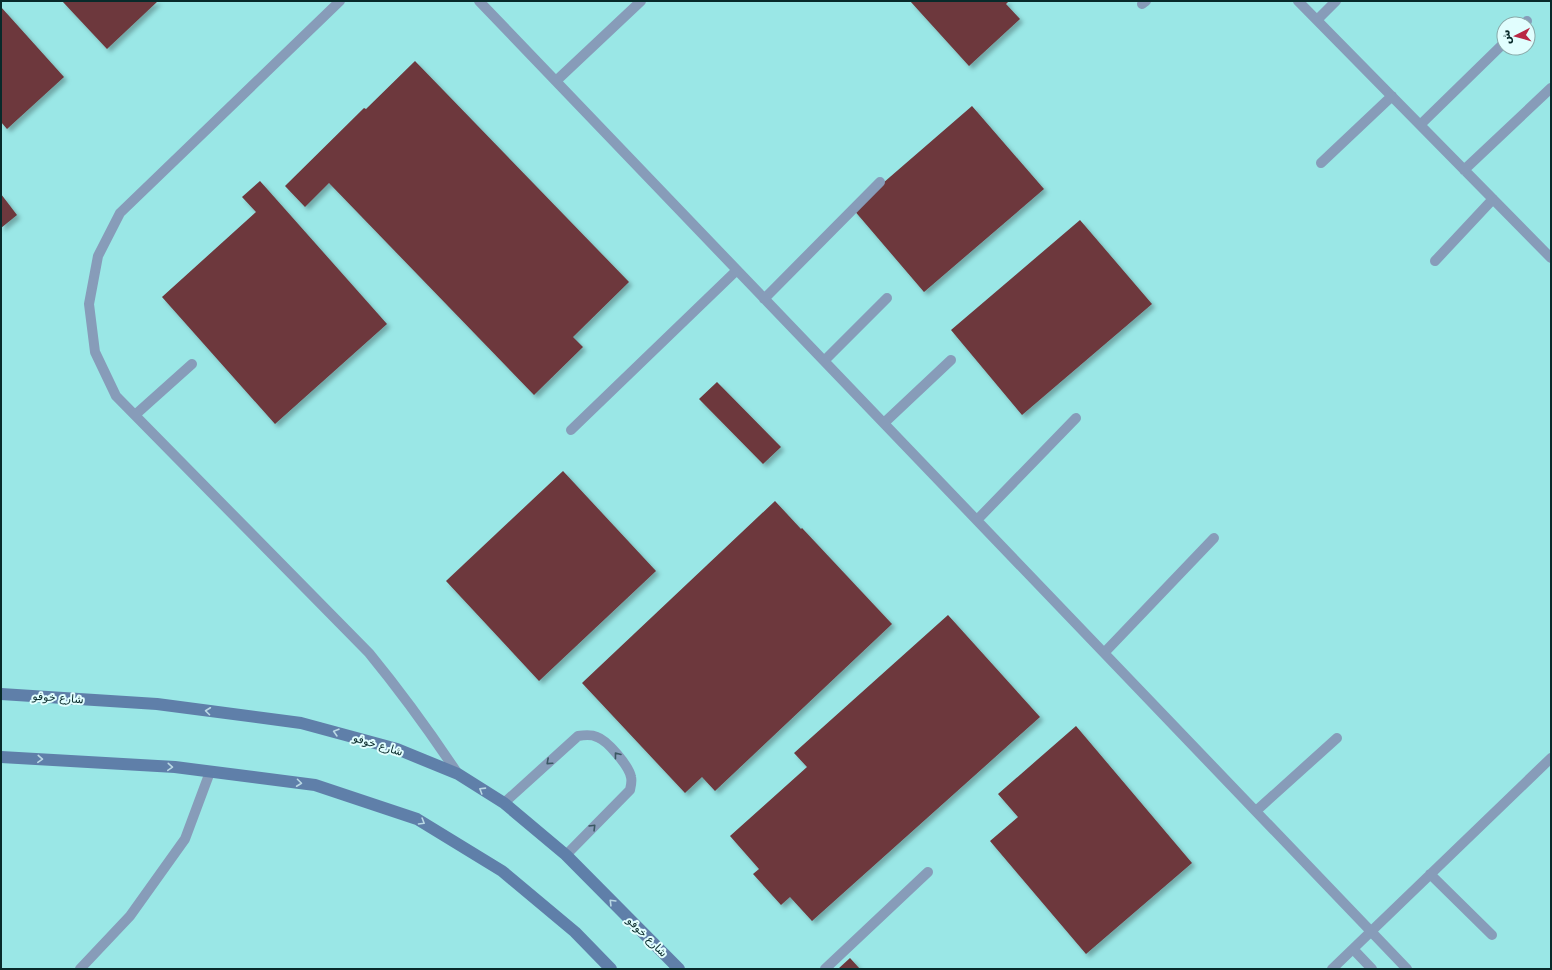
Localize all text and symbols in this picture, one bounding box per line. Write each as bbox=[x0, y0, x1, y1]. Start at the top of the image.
north arrow bbox=[1496, 16, 1536, 56]
text: ش bbox=[1499, 29, 1514, 45]
street label: شارع خوفو bbox=[31, 690, 84, 706]
one-way arrow bbox=[205, 707, 211, 716]
one-way arrow bbox=[333, 728, 340, 737]
street label: شارع خوفو bbox=[351, 731, 404, 759]
one-way arrow bbox=[615, 752, 622, 759]
one-way arrow bbox=[37, 754, 43, 763]
one-way arrow bbox=[546, 758, 554, 765]
one-way arrow bbox=[167, 762, 173, 771]
one-way arrow bbox=[296, 778, 302, 787]
one-way arrow bbox=[479, 787, 486, 794]
one-way arrow bbox=[418, 818, 425, 825]
one-way arrow bbox=[588, 824, 596, 832]
one-way arrow bbox=[609, 899, 617, 907]
street label: شارع خوفو bbox=[624, 914, 670, 960]

